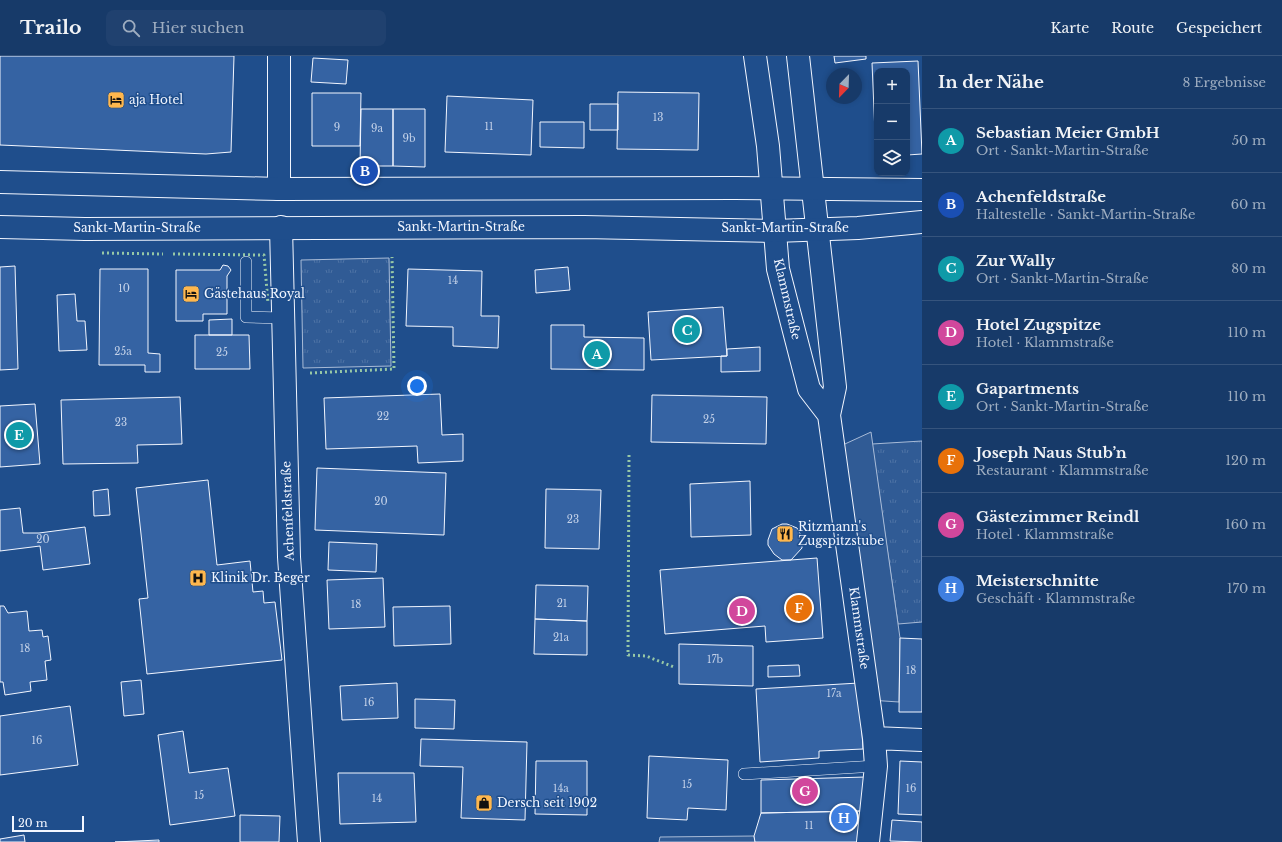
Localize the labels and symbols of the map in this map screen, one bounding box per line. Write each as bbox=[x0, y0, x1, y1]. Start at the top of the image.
north arrow bbox=[826, 68, 862, 104]
hotel icon: aja Hotel bbox=[106, 90, 126, 110]
place label: aja Hotel bbox=[129, 92, 183, 107]
house number: 13 bbox=[653, 111, 663, 124]
house number: 11 bbox=[485, 120, 493, 133]
house number: 9 bbox=[334, 121, 340, 134]
house number: 9a bbox=[371, 122, 383, 135]
house number: 9b bbox=[403, 132, 416, 145]
pin: B bbox=[352, 156, 378, 186]
street label: Sankt-Martin-Straße bbox=[397, 219, 525, 234]
street label: Sankt-Martin-Straße bbox=[73, 220, 201, 235]
street label: Sankt-Martin-Straße bbox=[721, 220, 849, 235]
street label: Klammstraße bbox=[771, 257, 804, 341]
house number: 14 bbox=[448, 274, 458, 287]
house number: 10 bbox=[118, 282, 130, 295]
hotel icon: Gästehaus Royal bbox=[181, 284, 201, 304]
place label: Gästehaus Royal bbox=[204, 286, 305, 301]
pin: C bbox=[674, 315, 700, 345]
pin: A bbox=[584, 339, 610, 369]
house number: 25a bbox=[114, 345, 132, 358]
house number: 25 bbox=[216, 346, 228, 359]
your location bbox=[407, 376, 427, 396]
house number: 22 bbox=[377, 410, 389, 423]
house number: 25 bbox=[703, 413, 715, 426]
house number: 23 bbox=[115, 416, 127, 429]
pin: E bbox=[6, 420, 32, 450]
street label: Achenfeldstraße bbox=[278, 461, 297, 562]
house number: 20 bbox=[374, 495, 388, 508]
house number: 23 bbox=[567, 513, 579, 526]
place label: Ritzmann's Zugspitzstube bbox=[798, 519, 884, 548]
restaurant icon: Ritzmann's Zugspitzstube bbox=[775, 524, 795, 544]
house number: 20 bbox=[36, 533, 50, 546]
hospital icon: Klinik Dr. Beger bbox=[188, 568, 208, 588]
place label: Klinik Dr. Beger bbox=[211, 570, 310, 585]
street label: Klammstraße bbox=[846, 586, 873, 670]
pin: F bbox=[786, 593, 812, 623]
pin: D bbox=[729, 596, 755, 626]
house number: 21 bbox=[557, 597, 567, 610]
house number: 18 bbox=[351, 598, 361, 611]
house number: 21a bbox=[553, 631, 570, 644]
house number: 18 bbox=[20, 642, 30, 655]
house number: 17b bbox=[707, 653, 723, 666]
house number: 18 bbox=[906, 664, 916, 677]
house number: 17a bbox=[826, 687, 842, 700]
house number: 16 bbox=[364, 696, 374, 709]
house number: 16 bbox=[32, 734, 42, 747]
pin: G bbox=[792, 776, 818, 806]
house number: 15 bbox=[682, 778, 692, 791]
house number: 14a bbox=[553, 782, 569, 795]
house number: 16 bbox=[906, 782, 916, 795]
house number: 15 bbox=[194, 789, 204, 802]
house number: 14 bbox=[372, 792, 382, 805]
shop icon: Dersch seit 1902 bbox=[474, 793, 494, 813]
place label: Dersch seit 1902 bbox=[497, 795, 597, 810]
pin: H bbox=[831, 803, 857, 833]
scale bar bbox=[12, 814, 84, 833]
house number: 11 bbox=[805, 819, 813, 832]

